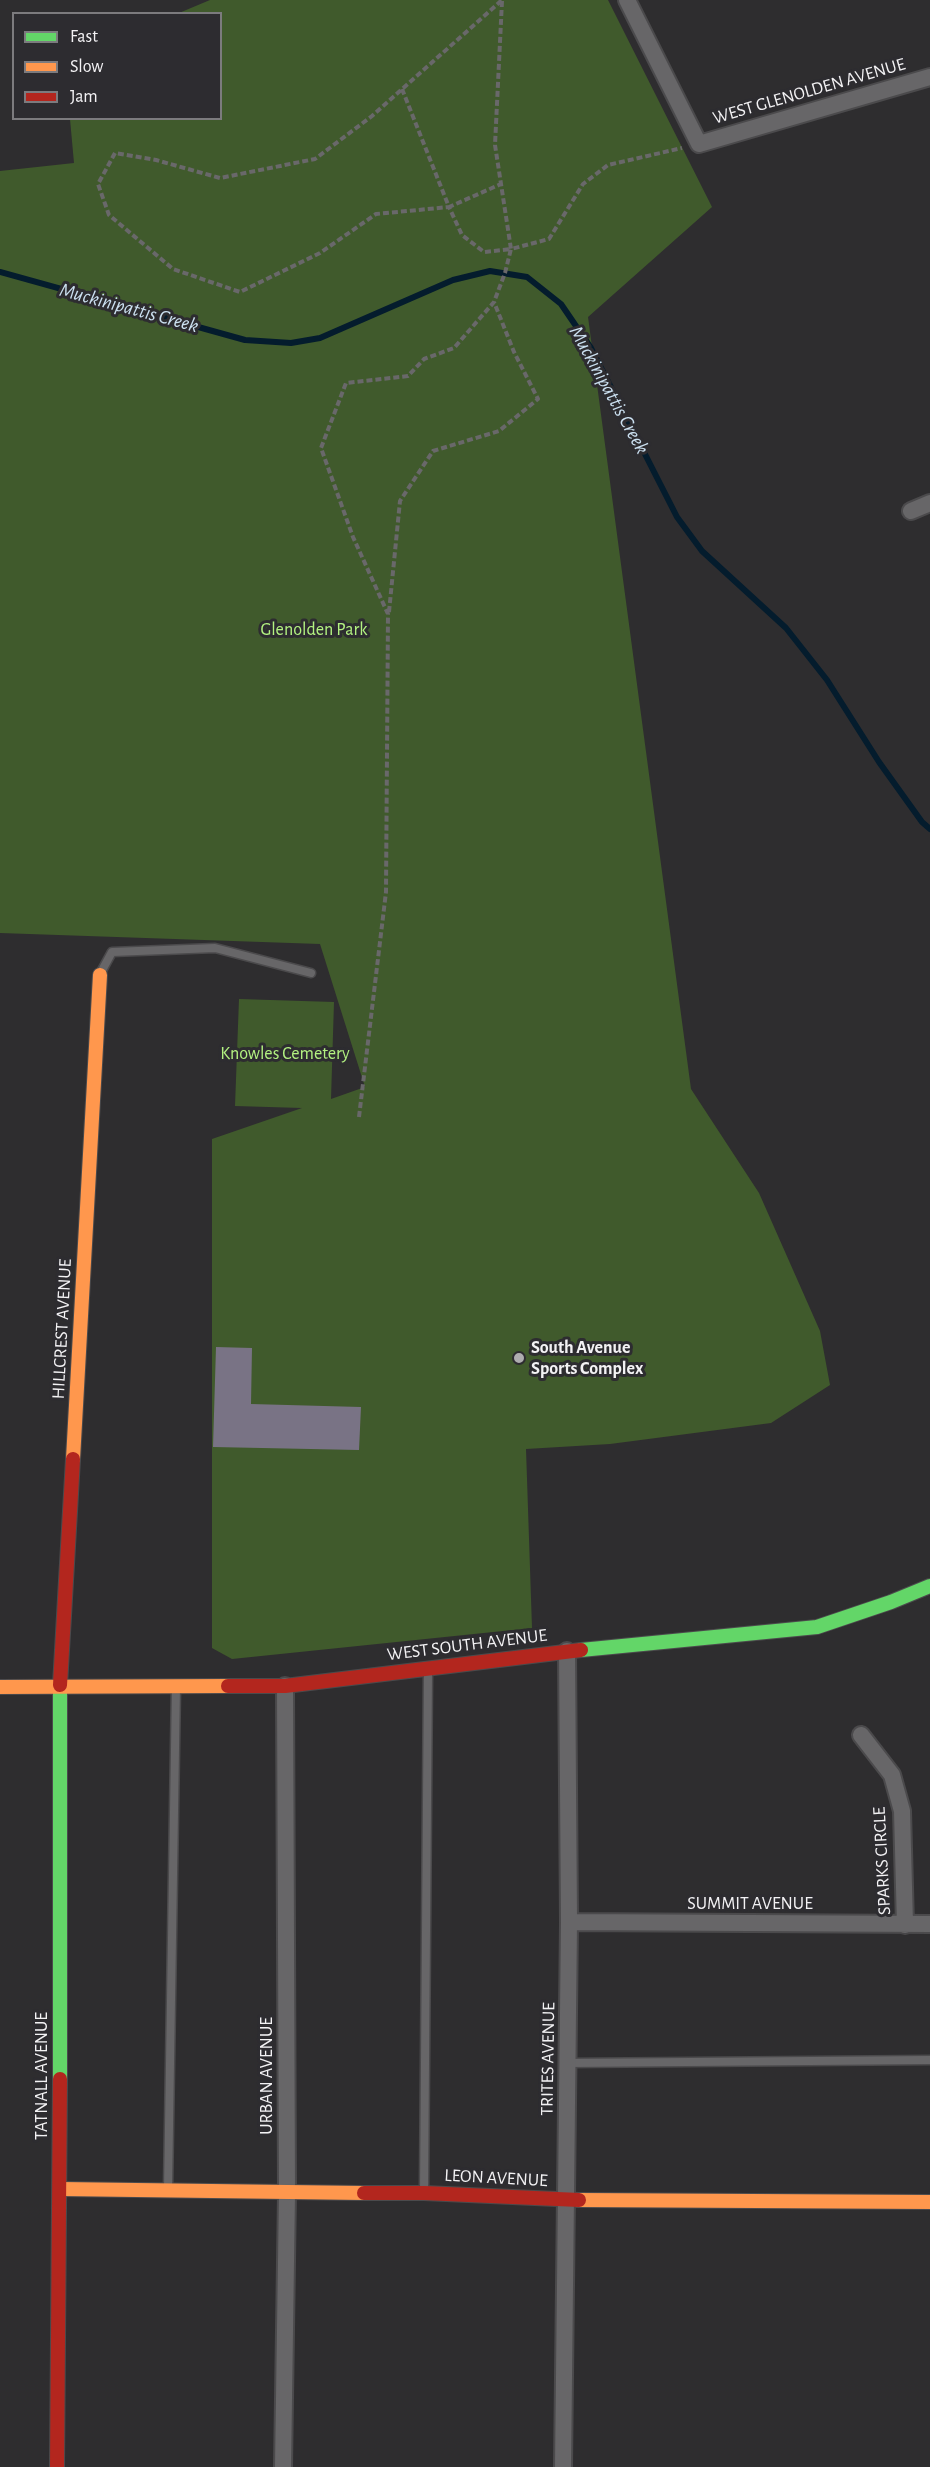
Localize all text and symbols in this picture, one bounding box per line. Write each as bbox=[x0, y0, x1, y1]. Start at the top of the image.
legend bbox=[12, 12, 222, 120]
text: Fast bbox=[70, 28, 98, 46]
street label: WEST GLENOLDEN AVENUE bbox=[710, 53, 908, 129]
text: Slow bbox=[70, 58, 103, 76]
text: Jam bbox=[70, 88, 98, 106]
water label: Muckinipattis Creek bbox=[57, 278, 201, 338]
water label: Muckinipattis Creek bbox=[564, 322, 654, 458]
park label: Glenolden Park bbox=[261, 619, 367, 641]
park label: Knowles Cemetery bbox=[220, 1043, 350, 1065]
street label: HILLCREST AVENUE bbox=[48, 1258, 76, 1400]
place label: South Avenue Sports Complex bbox=[531, 1337, 643, 1380]
marker: South Avenue Sports Complex bbox=[512, 1351, 526, 1365]
street label: WEST SOUTH AVENUE bbox=[386, 1624, 548, 1666]
street label: SPARKS CIRCLE bbox=[868, 1806, 896, 1916]
street label: SUMMIT AVENUE bbox=[687, 1893, 813, 1915]
street label: TRITES AVENUE bbox=[536, 2002, 560, 2116]
street label: TATNALL AVENUE bbox=[31, 2012, 53, 2140]
street label: URBAN AVENUE bbox=[256, 2017, 278, 2135]
street label: LEON AVENUE bbox=[444, 2165, 548, 2191]

